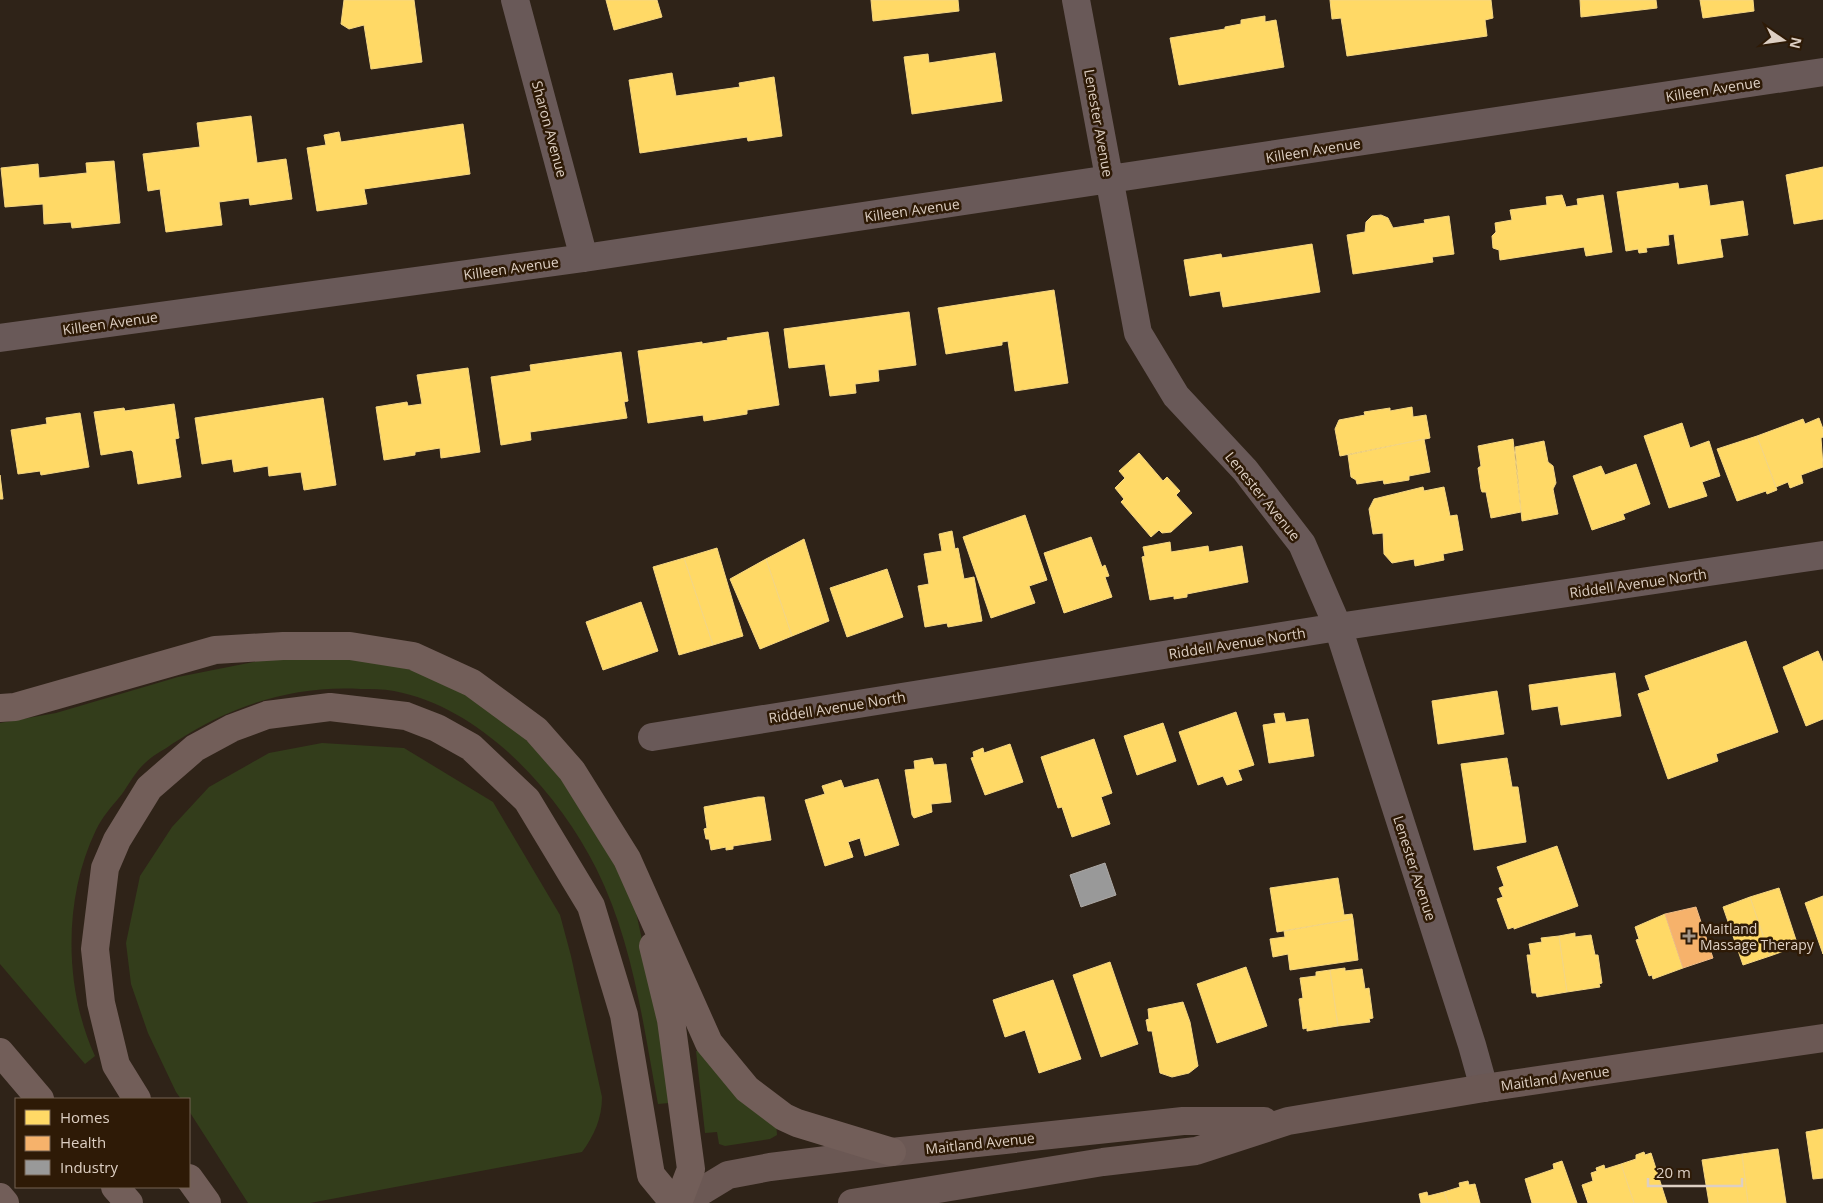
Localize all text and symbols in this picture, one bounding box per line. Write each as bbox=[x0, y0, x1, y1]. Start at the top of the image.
north arrow bbox=[1758, 15, 1808, 65]
text: N bbox=[1786, 35, 1807, 51]
street label: Lenester Avenue bbox=[1080, 68, 1118, 179]
street label: Killeen Avenue bbox=[1664, 72, 1762, 106]
street label: Sharon Avenue bbox=[528, 79, 572, 179]
street label: Killeen Avenue bbox=[1264, 133, 1362, 167]
street label: Killeen Avenue bbox=[863, 194, 961, 226]
street label: Killeen Avenue bbox=[462, 252, 560, 284]
street label: Killeen Avenue bbox=[61, 307, 159, 339]
street label: Lenester Avenue bbox=[1221, 448, 1305, 545]
street label: Riddell Avenue North bbox=[1568, 564, 1708, 602]
street label: Riddell Avenue North bbox=[1167, 623, 1307, 663]
street label: Riddell Avenue North bbox=[767, 687, 907, 727]
street label: Lenester Avenue bbox=[1389, 813, 1441, 923]
place label: Maitland Massage Therapy bbox=[1700, 919, 1815, 954]
marker: Maitland Massage Therapy bbox=[1682, 929, 1696, 943]
street label: Maitland Avenue bbox=[1499, 1061, 1611, 1095]
legend bbox=[15, 1098, 190, 1188]
text: Homes bbox=[60, 1107, 110, 1127]
street label: Maitland Avenue bbox=[924, 1128, 1036, 1158]
text: Health bbox=[60, 1132, 106, 1152]
scale bar bbox=[1648, 1156, 1742, 1188]
text: Industry bbox=[60, 1157, 118, 1177]
text: 20 m bbox=[1656, 1162, 1691, 1182]

